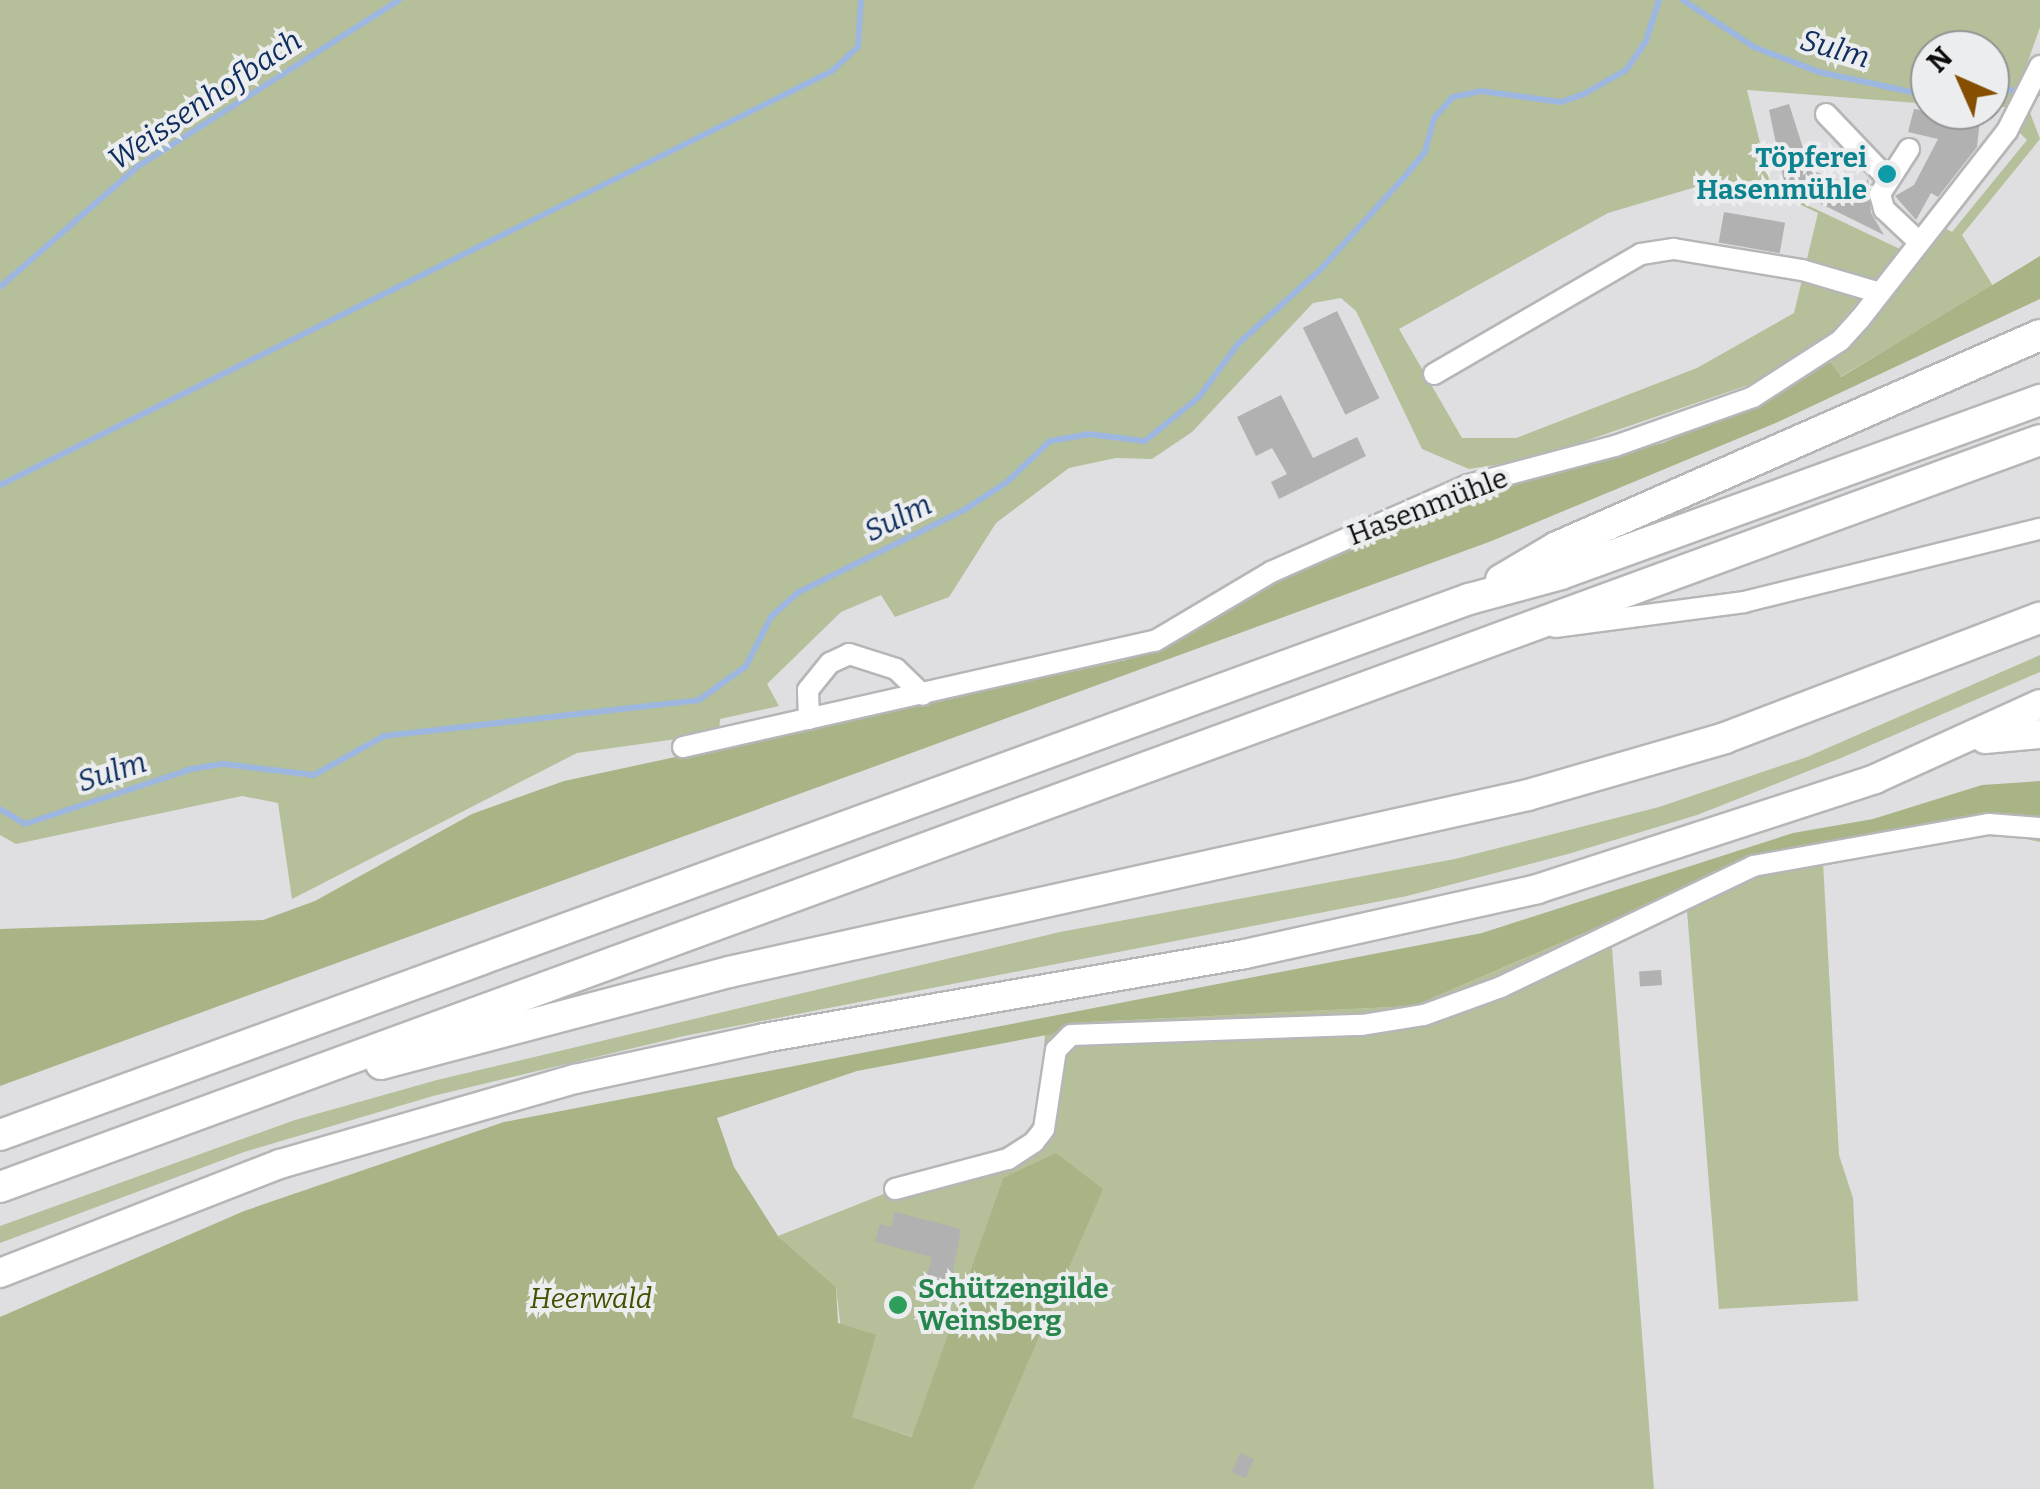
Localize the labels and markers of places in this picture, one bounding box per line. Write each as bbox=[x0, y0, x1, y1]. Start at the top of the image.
place label: Töpferei Hasenmühle bbox=[1696, 141, 1867, 207]
marker: Töpferei Hasenmühle bbox=[1876, 163, 1898, 185]
place label: Schützengilde Weinsberg bbox=[918, 1272, 1109, 1338]
marker: Schützengilde Weinsberg bbox=[887, 1294, 909, 1316]

